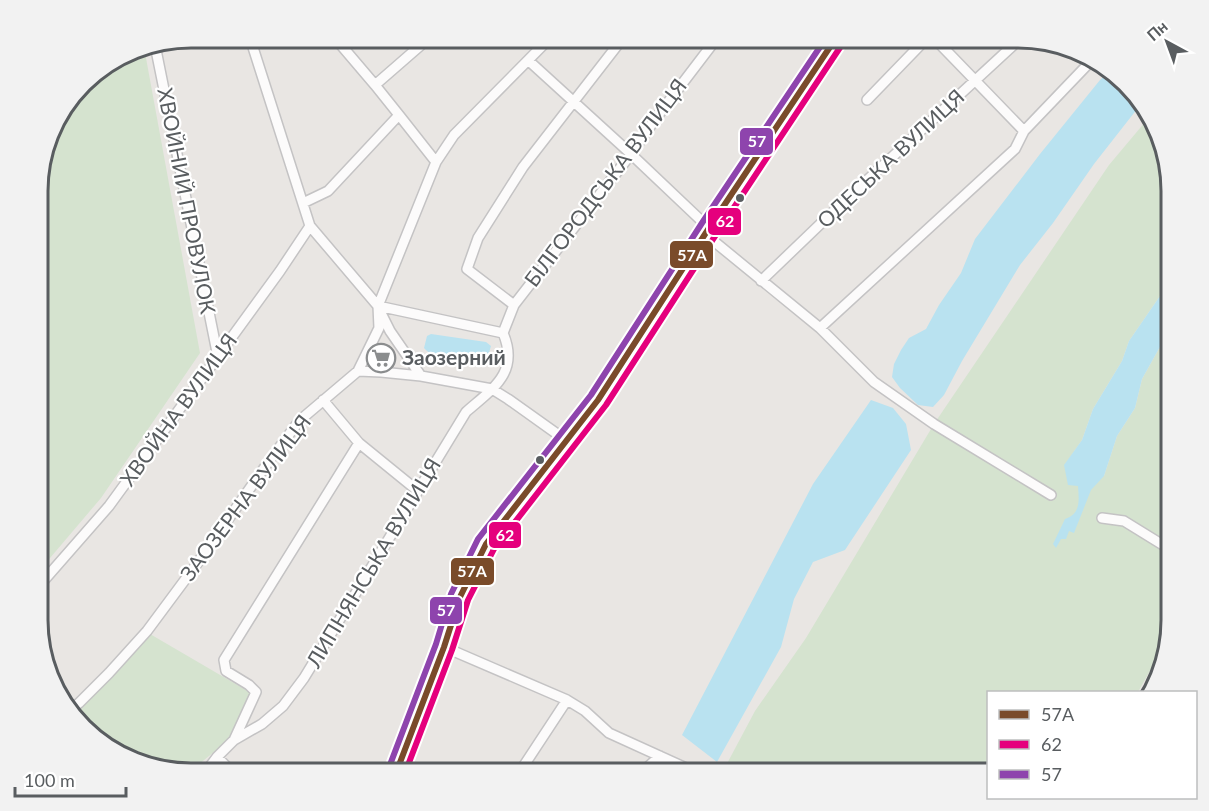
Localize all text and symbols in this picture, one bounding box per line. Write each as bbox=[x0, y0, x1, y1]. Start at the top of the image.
north arrow bbox=[1137, 12, 1197, 72]
text: Пн bbox=[1143, 16, 1171, 44]
street label: БІЛГОРОДСЬКА ВУЛИЦЯ bbox=[518, 73, 691, 291]
street label: ОДЕСЬКА ВУЛИЦЯ bbox=[811, 83, 969, 232]
street label: ХВОЙНИЙ ПРОВУЛОК bbox=[153, 86, 222, 316]
line badge: 57 bbox=[739, 127, 774, 156]
text: 57 bbox=[748, 131, 766, 150]
unlabelled marker bbox=[734, 192, 746, 204]
line badge: 62 bbox=[707, 207, 742, 236]
text: 62 bbox=[716, 211, 734, 230]
line badge: 57А bbox=[669, 240, 714, 269]
text: 57А bbox=[677, 245, 708, 264]
street label: ХВОЙНА ВУЛИЦЯ bbox=[114, 328, 242, 490]
supermarket icon: Заозерний bbox=[365, 342, 397, 374]
place label: Заозерний bbox=[402, 344, 506, 369]
street label: ЗАОЗЕРНА ВУЛИЦЯ bbox=[174, 409, 315, 585]
street label: ЛИПНЯНСЬКА ВУЛИЦЯ bbox=[300, 453, 445, 672]
unlabelled marker bbox=[534, 454, 546, 466]
line badge: 62 bbox=[488, 521, 522, 549]
text: 62 bbox=[496, 525, 514, 544]
line badge: 57А bbox=[450, 557, 495, 586]
text: 57А bbox=[457, 561, 488, 580]
line badge: 57 bbox=[429, 596, 463, 625]
text: 57 bbox=[437, 600, 455, 619]
legend bbox=[987, 691, 1197, 799]
text: 57А bbox=[1041, 703, 1075, 725]
text: 62 bbox=[1041, 733, 1062, 755]
scale bar bbox=[15, 760, 126, 798]
text: 57 bbox=[1041, 763, 1062, 785]
text: 100 m bbox=[24, 769, 75, 791]

